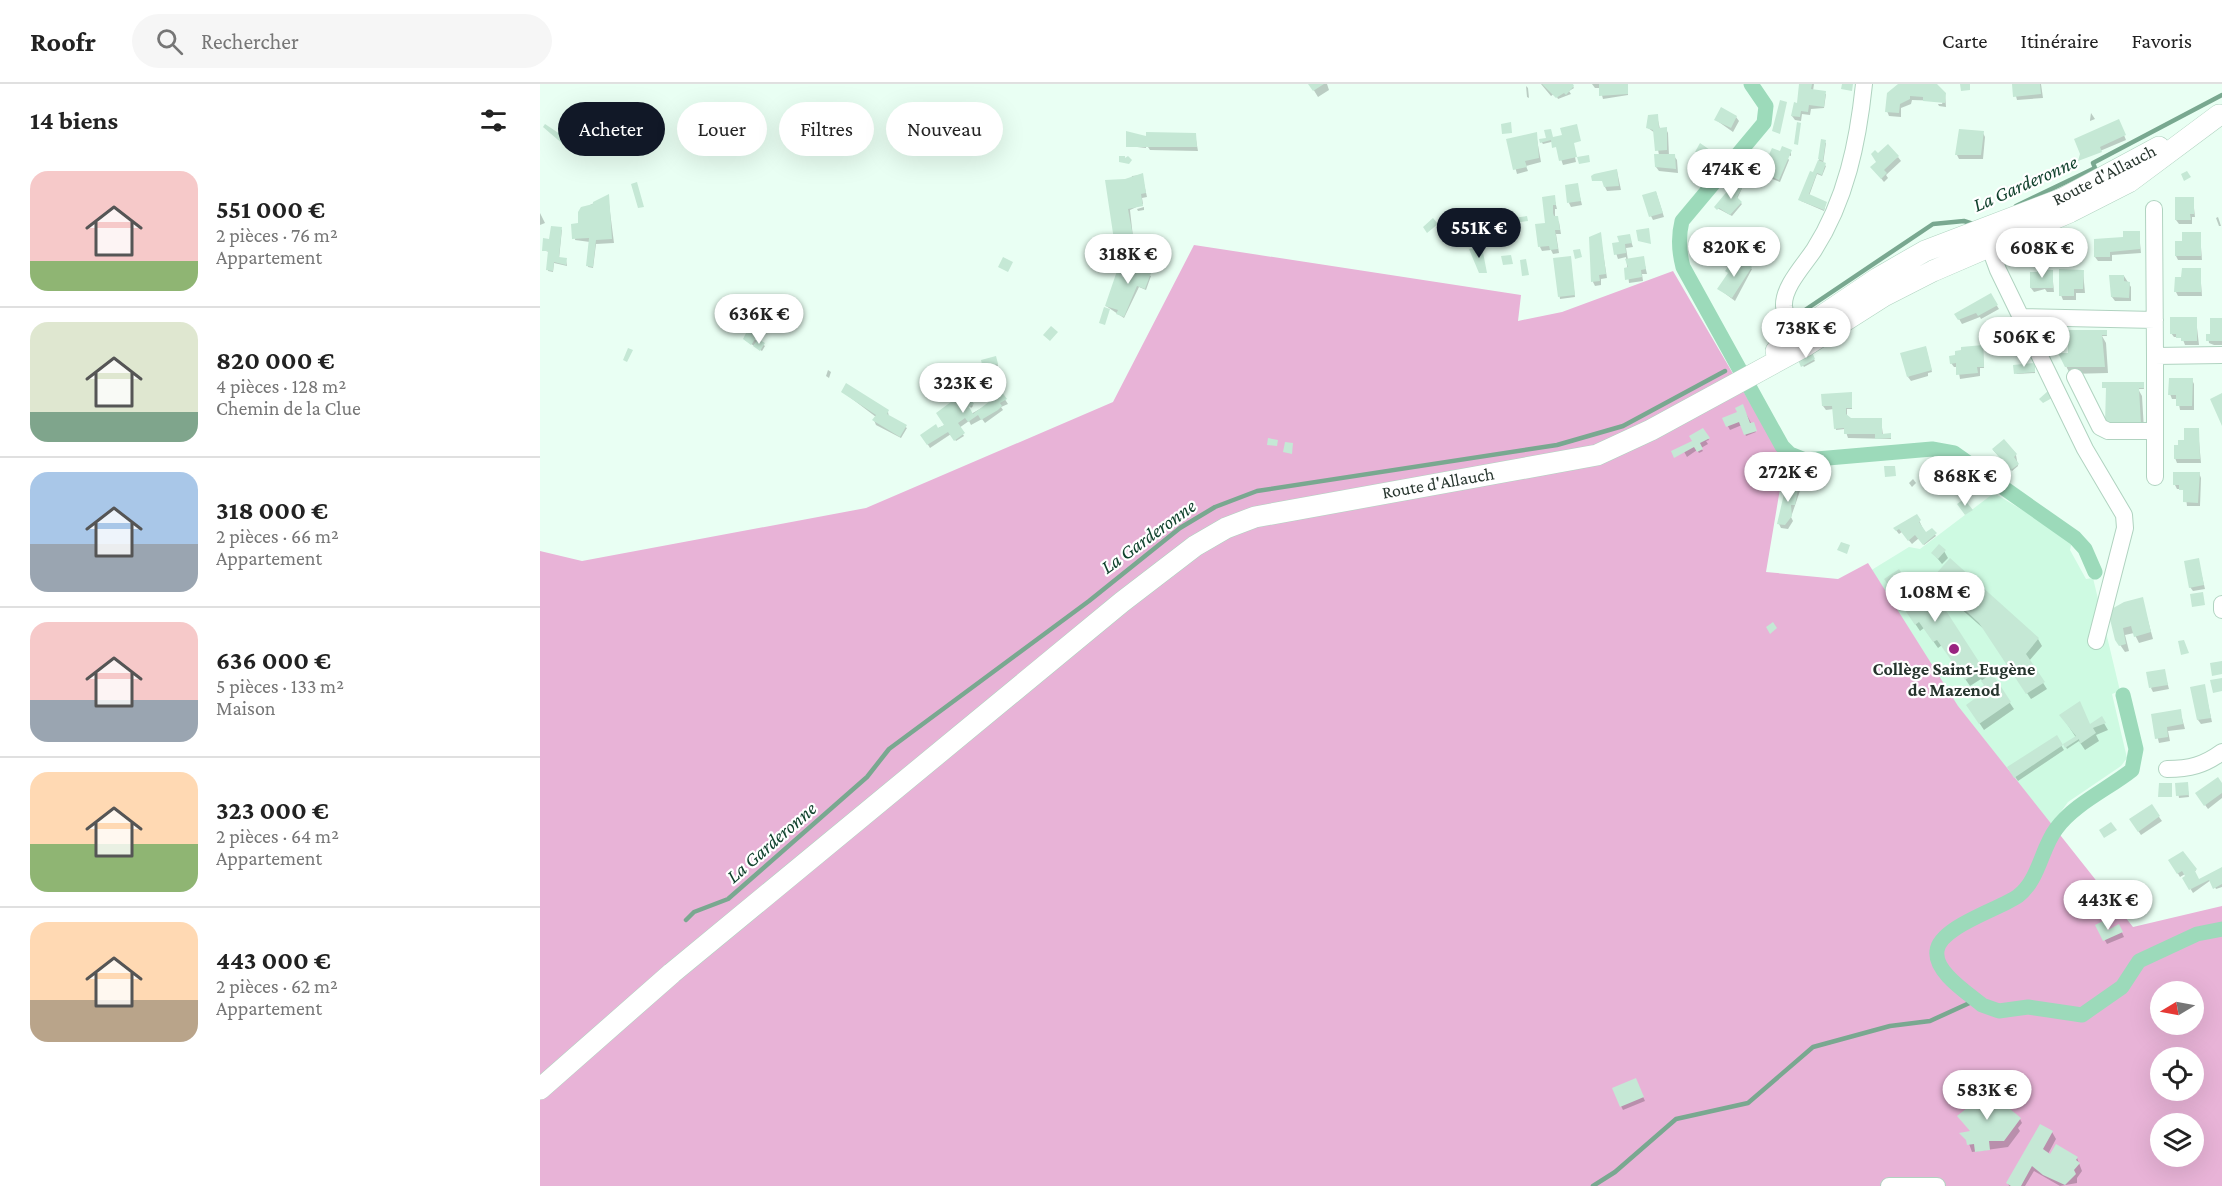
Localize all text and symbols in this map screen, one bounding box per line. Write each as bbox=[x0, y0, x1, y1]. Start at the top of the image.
search box bbox=[132, 14, 552, 68]
icon: search bbox=[153, 25, 186, 58]
text: Roofr bbox=[30, 26, 96, 57]
text: Rechercher bbox=[201, 29, 299, 54]
text: Carte bbox=[1942, 29, 1988, 53]
text: Itinéraire bbox=[2021, 29, 2098, 53]
text: Favoris bbox=[2131, 29, 2192, 53]
chip: Acheter bbox=[558, 102, 665, 156]
chip: Louer bbox=[677, 102, 767, 156]
chip: Filtres bbox=[779, 102, 874, 156]
chip: Nouveau bbox=[886, 102, 1003, 156]
icon: filters bbox=[477, 104, 510, 137]
text: 14 biens bbox=[30, 106, 118, 135]
street label: Route d'Allauch bbox=[2049, 140, 2159, 210]
pin: 474K € bbox=[1682, 149, 1780, 200]
water label: La Garderonne bbox=[1969, 150, 2081, 216]
text: 474K € bbox=[1701, 157, 1761, 179]
icon: home bbox=[78, 195, 150, 267]
text: 551 000 € bbox=[216, 195, 325, 224]
pin: 551K € bbox=[1430, 208, 1528, 259]
text: 551K € bbox=[1451, 216, 1507, 238]
text: 2 pièces · 76 m² bbox=[216, 224, 338, 246]
pin: 820K € bbox=[1685, 227, 1783, 278]
pin: 608K € bbox=[1993, 228, 2091, 279]
pin: 318K € bbox=[1079, 234, 1177, 285]
text: 820K € bbox=[1702, 235, 1766, 257]
text: 608K € bbox=[2010, 236, 2074, 258]
text: 318K € bbox=[1099, 242, 1157, 264]
text: Appartement bbox=[216, 246, 322, 268]
pin: 636K € bbox=[710, 294, 808, 345]
text: 636K € bbox=[728, 302, 790, 324]
pin: 738K € bbox=[1757, 308, 1855, 359]
text: 738K € bbox=[1776, 316, 1836, 338]
pin: 506K € bbox=[1975, 317, 2073, 368]
text: 506K € bbox=[1993, 325, 2055, 347]
icon: home bbox=[78, 346, 150, 418]
text: 820 000 € bbox=[216, 346, 335, 375]
pin: 323K € bbox=[914, 363, 1012, 414]
text: 323K € bbox=[933, 371, 993, 393]
text: 4 pièces · 128 m² bbox=[216, 375, 346, 397]
text: Chemin de la Clue bbox=[216, 397, 361, 419]
pin: 272K € bbox=[1739, 452, 1837, 503]
pin: 868K € bbox=[1916, 456, 2014, 507]
text: 272K € bbox=[1758, 460, 1818, 482]
street label: Route d'Allauch bbox=[1380, 463, 1496, 503]
text: 868K € bbox=[1933, 464, 1997, 486]
water label: La Garderonne bbox=[1096, 494, 1200, 578]
icon: home bbox=[78, 496, 150, 568]
text: 318 000 € bbox=[216, 496, 328, 525]
text: 2 pièces · 66 m² bbox=[216, 525, 339, 547]
text: Appartement bbox=[216, 547, 322, 569]
pin: 1.08M € bbox=[1880, 572, 1990, 623]
text: 1.08M € bbox=[1900, 580, 1970, 602]
marker: Collège Saint-Eugène de Mazenod bbox=[1947, 642, 1961, 656]
icon: home bbox=[78, 646, 150, 718]
text: 636 000 € bbox=[216, 646, 331, 675]
place label: Collège Saint-Eugène de Mazenod bbox=[1873, 659, 2035, 700]
text: 5 pièces · 133 m² bbox=[216, 675, 344, 697]
text: Maison bbox=[216, 697, 276, 719]
icon: home bbox=[78, 796, 150, 868]
text: 323 000 € bbox=[216, 796, 329, 825]
water label: La Garderonne bbox=[722, 797, 821, 887]
text: 2 pièces · 64 m² bbox=[216, 825, 339, 847]
text: Appartement bbox=[216, 847, 322, 869]
pin: 443K € bbox=[2059, 880, 2157, 931]
text: 443K € bbox=[2078, 888, 2138, 910]
icon: home bbox=[78, 946, 150, 1018]
text: 443 000 € bbox=[216, 946, 331, 975]
text: 2 pièces · 62 m² bbox=[216, 975, 338, 997]
north arrow bbox=[2150, 981, 2204, 1035]
map controls bbox=[2150, 981, 2204, 1167]
text: Appartement bbox=[216, 997, 322, 1019]
button: locate bbox=[2150, 1047, 2204, 1101]
pin: 583K € bbox=[1938, 1070, 2036, 1121]
text: 583K € bbox=[1957, 1078, 2017, 1100]
button: layers bbox=[2150, 1113, 2204, 1167]

